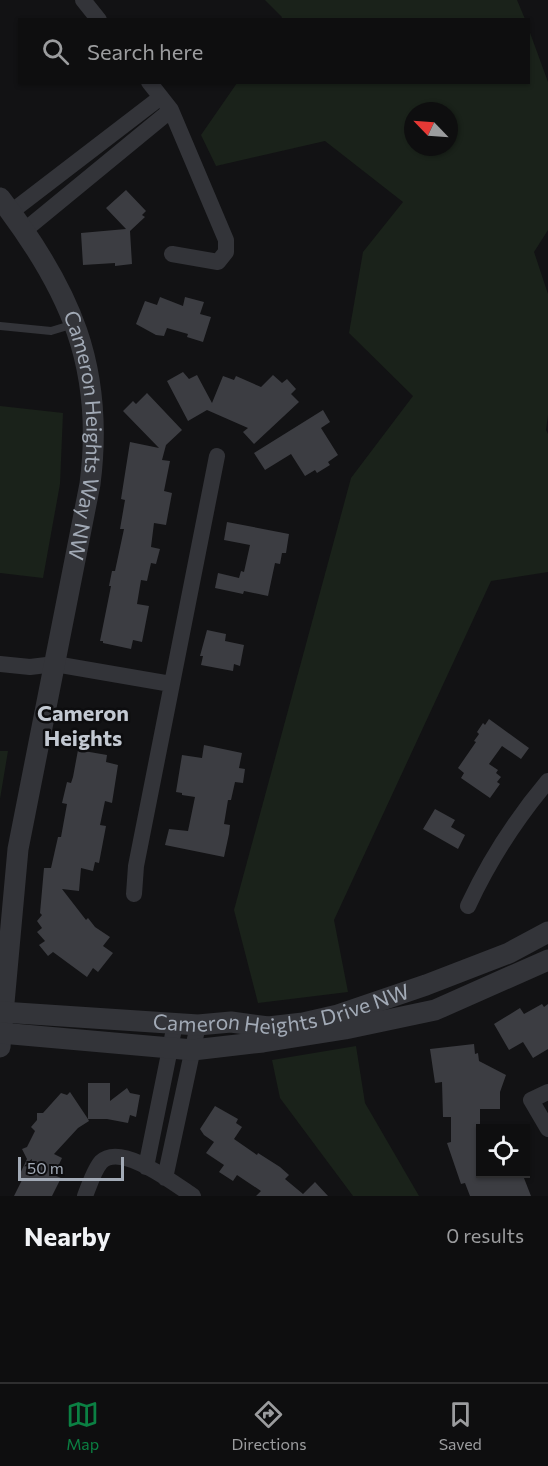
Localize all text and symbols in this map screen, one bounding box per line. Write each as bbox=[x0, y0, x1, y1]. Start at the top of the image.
search box bbox=[18, 18, 530, 84]
icon: search bbox=[39, 35, 72, 68]
text: Search here bbox=[87, 38, 203, 65]
north arrow bbox=[404, 102, 458, 156]
street label: Cameron Heights Way NW bbox=[59, 307, 107, 562]
district label: Cameron Heights bbox=[37, 699, 129, 751]
street label: Cameron Heights Drive NW bbox=[152, 978, 412, 1038]
map controls bbox=[476, 1124, 530, 1178]
button: locate bbox=[476, 1124, 530, 1178]
scale bar bbox=[18, 1154, 124, 1182]
text: 50 m bbox=[27, 1158, 64, 1177]
text: Nearby bbox=[24, 1220, 111, 1251]
text: 0 results bbox=[446, 1223, 524, 1247]
tab: Map bbox=[66, 1398, 99, 1453]
tab: Directions bbox=[231, 1398, 306, 1453]
tab: Saved bbox=[439, 1398, 482, 1453]

